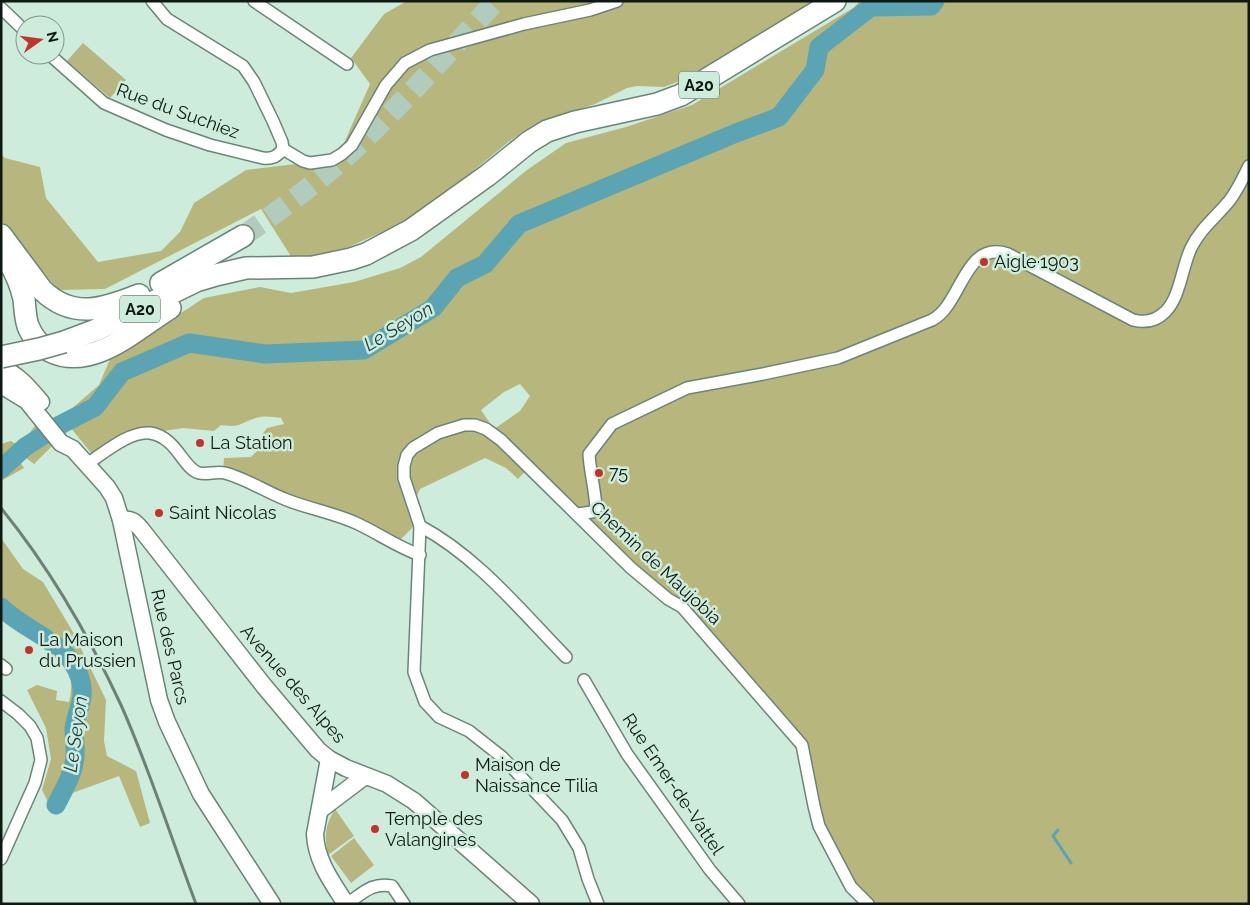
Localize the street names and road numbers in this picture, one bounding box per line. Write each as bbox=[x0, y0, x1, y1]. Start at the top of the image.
road number: A20 bbox=[679, 72, 719, 98]
street label: Rue du Suchiez bbox=[114, 79, 243, 143]
road number: A20 bbox=[120, 296, 160, 322]
street label: Chemin de Maujobia bbox=[587, 497, 726, 629]
street label: Rue des Parcs bbox=[147, 587, 194, 707]
street label: Avenue des Alpes bbox=[236, 620, 351, 747]
street label: Rue Emer-de-Vattel bbox=[618, 709, 729, 858]

